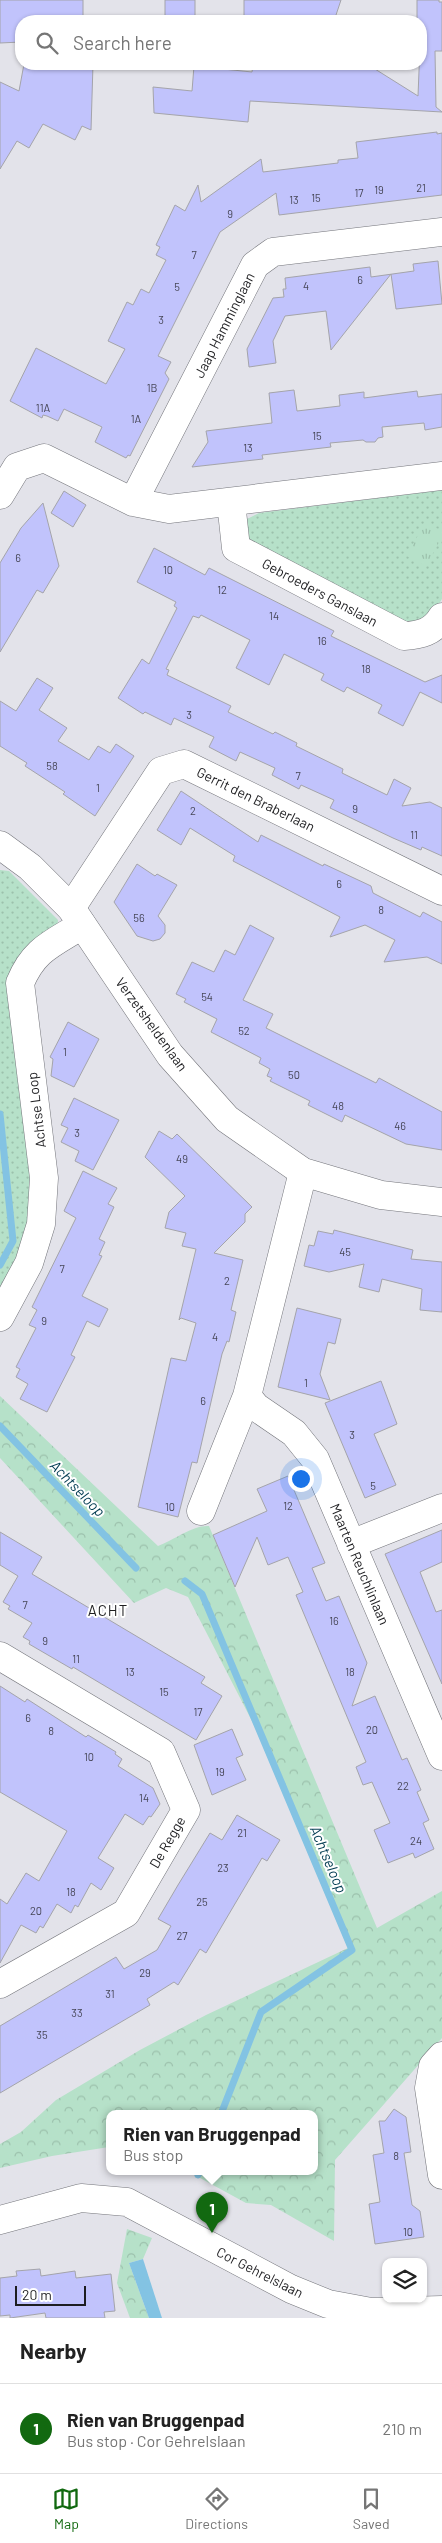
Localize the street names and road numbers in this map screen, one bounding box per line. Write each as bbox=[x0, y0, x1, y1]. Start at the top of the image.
street label: Jaap Hamminglaan bbox=[190, 269, 258, 381]
street label: Gebroeders Ganslaan bbox=[259, 554, 381, 630]
street label: Gerrit den Braberlaan bbox=[194, 763, 318, 835]
street label: Verzetsheldenlaan bbox=[112, 974, 192, 1074]
street label: Achtse Loop bbox=[23, 1071, 49, 1149]
street label: Maarten Reuchlinlaan bbox=[327, 1501, 393, 1627]
street label: De Regge bbox=[145, 1813, 189, 1871]
street label: Cor Gehrelslaan bbox=[214, 2243, 306, 2301]

